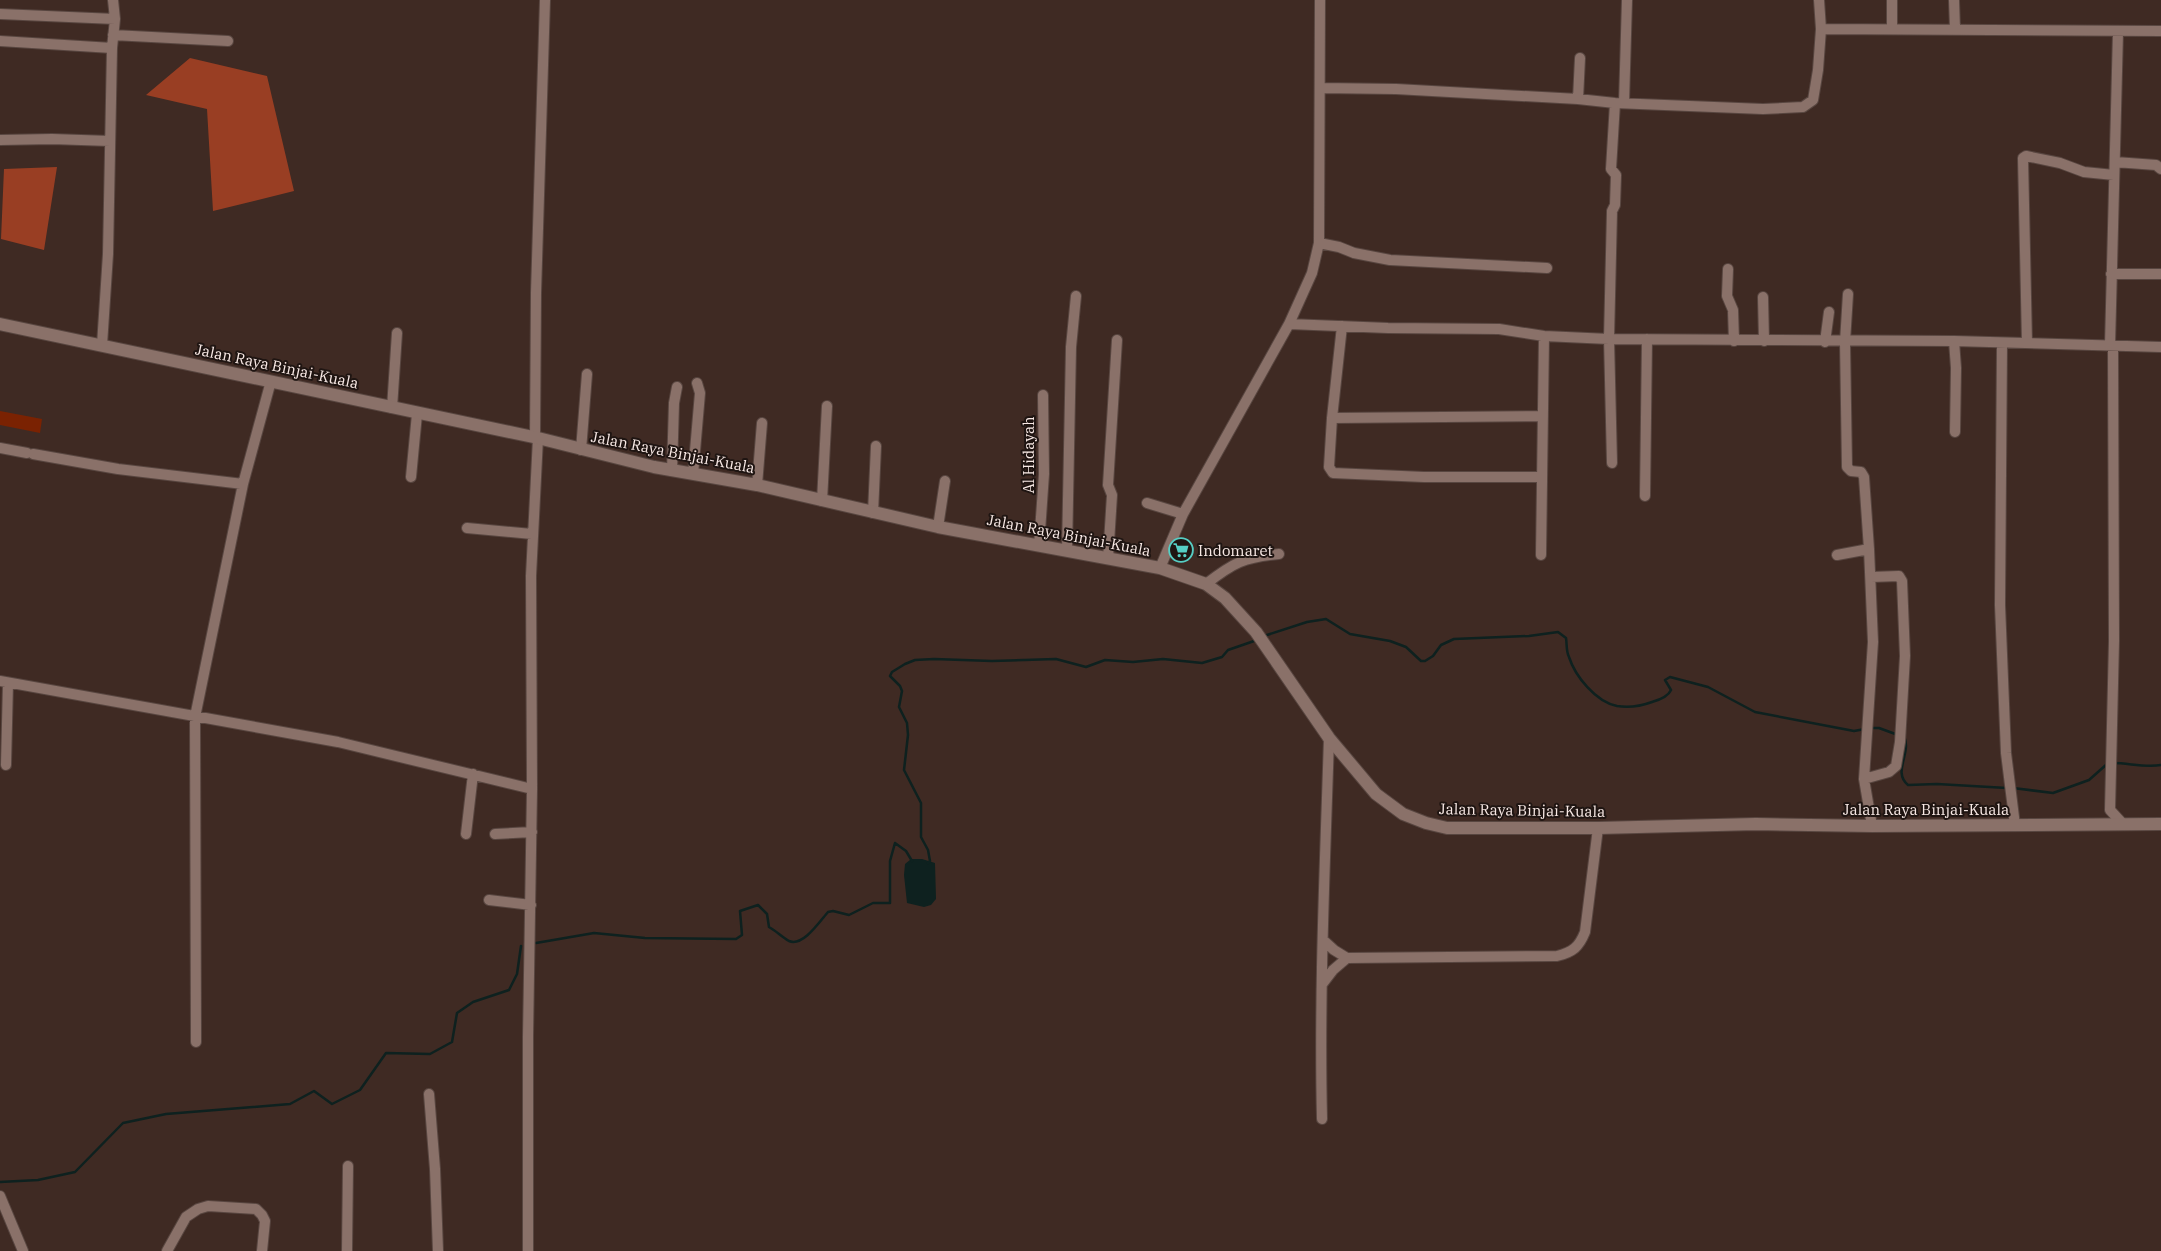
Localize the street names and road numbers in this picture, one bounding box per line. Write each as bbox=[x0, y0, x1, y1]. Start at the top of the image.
street label: Jalan Raya Binjai-Kuala bbox=[194, 339, 360, 393]
street label: Al Hidayah bbox=[1019, 416, 1038, 494]
street label: Jalan Raya Binjai-Kuala bbox=[589, 427, 757, 477]
street label: Jalan Raya Binjai-Kuala bbox=[985, 510, 1153, 560]
street label: Jalan Raya Binjai-Kuala bbox=[1439, 799, 1605, 821]
street label: Jalan Raya Binjai-Kuala bbox=[1843, 800, 2009, 819]

